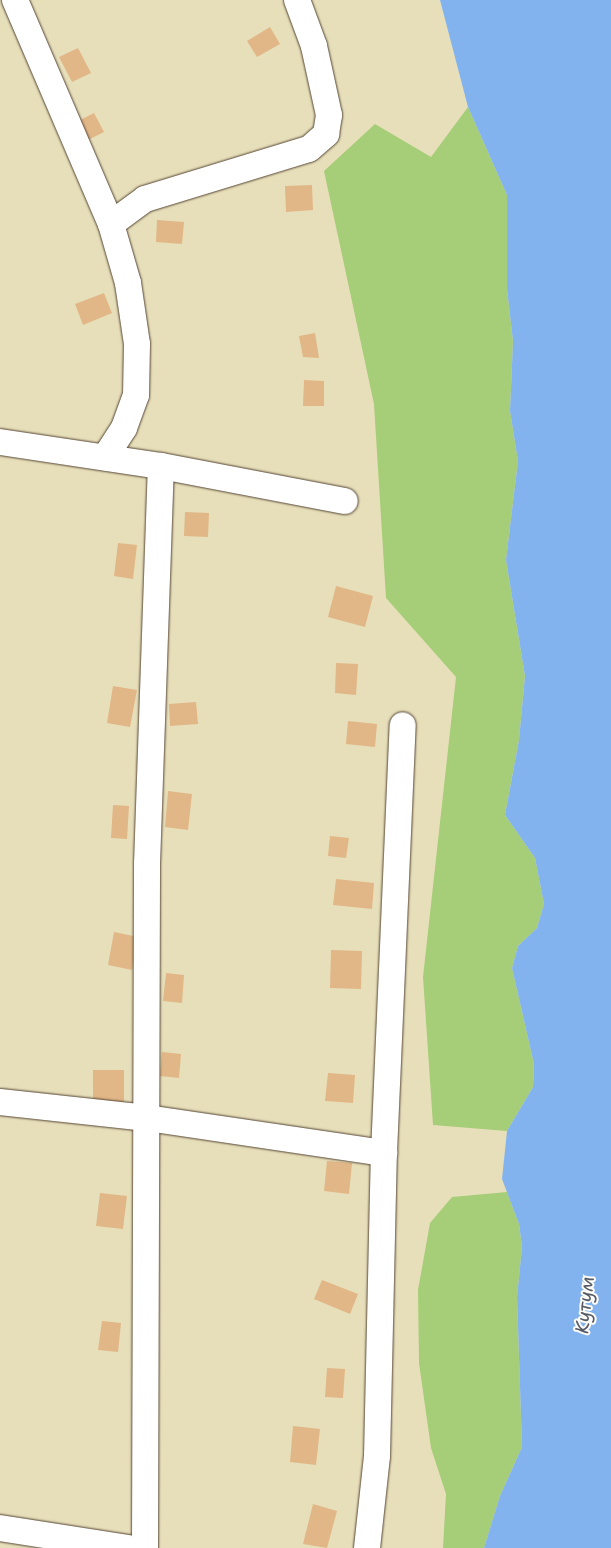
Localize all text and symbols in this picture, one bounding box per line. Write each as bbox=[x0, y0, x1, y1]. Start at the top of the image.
water label: Кутум bbox=[571, 1275, 599, 1335]

